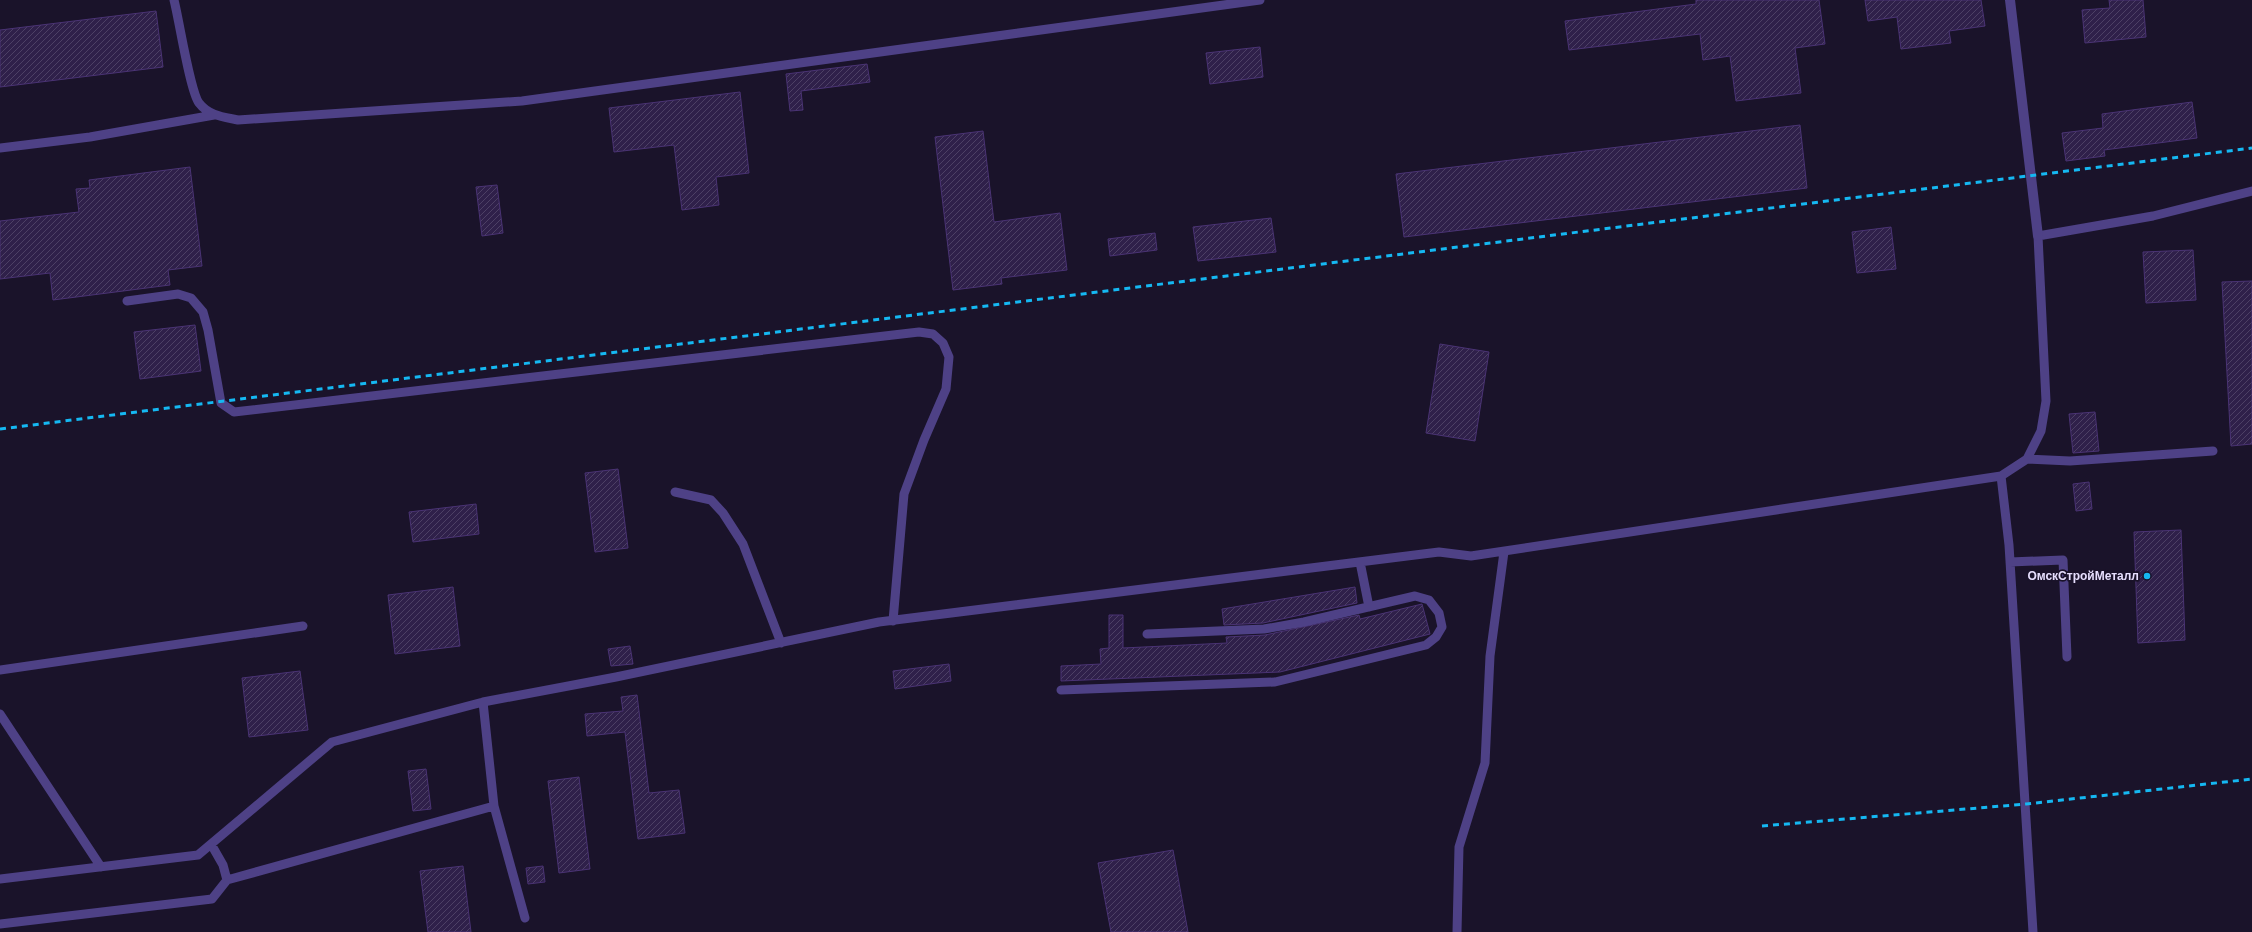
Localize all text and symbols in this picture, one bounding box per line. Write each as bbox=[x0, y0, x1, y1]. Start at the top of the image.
place label: ОмскСтройМеталл bbox=[2027, 568, 2139, 584]
marker: ОмскСтройМеталл bbox=[2142, 571, 2152, 581]

